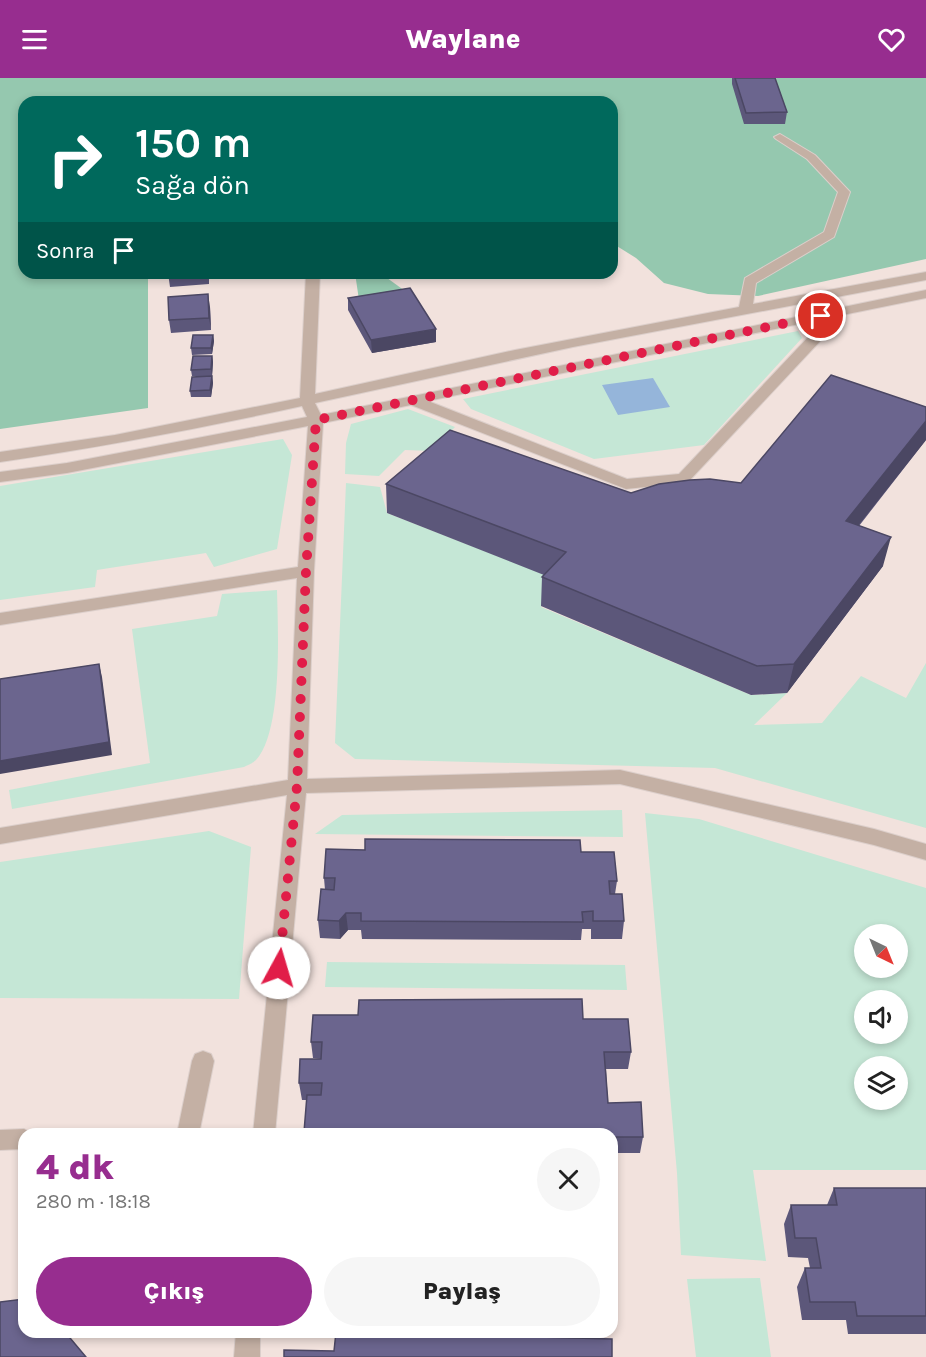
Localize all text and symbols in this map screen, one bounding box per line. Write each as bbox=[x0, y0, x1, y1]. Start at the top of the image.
icon: menu bbox=[18, 23, 51, 56]
text: Waylane bbox=[405, 23, 521, 55]
icon: heart bbox=[875, 23, 908, 56]
text: 150 m bbox=[135, 118, 251, 168]
icon: right bbox=[36, 120, 114, 198]
text: Sağa dön bbox=[135, 169, 250, 201]
icon: arrive bbox=[107, 234, 140, 267]
text: Sonra bbox=[36, 238, 95, 264]
pin bbox=[795, 290, 846, 341]
icon: arrive bbox=[804, 299, 837, 332]
north arrow bbox=[854, 924, 908, 978]
map controls bbox=[854, 924, 908, 1110]
position arrow bbox=[247, 936, 311, 1000]
button: sound bbox=[854, 990, 908, 1044]
button: layers bbox=[854, 1056, 908, 1110]
text: 4 dk bbox=[36, 1146, 114, 1188]
button: close bbox=[537, 1148, 600, 1211]
text: 280 m · 18:18 bbox=[36, 1190, 151, 1213]
button: Çıkış bbox=[36, 1257, 312, 1326]
button: Paylaş bbox=[324, 1257, 600, 1326]

